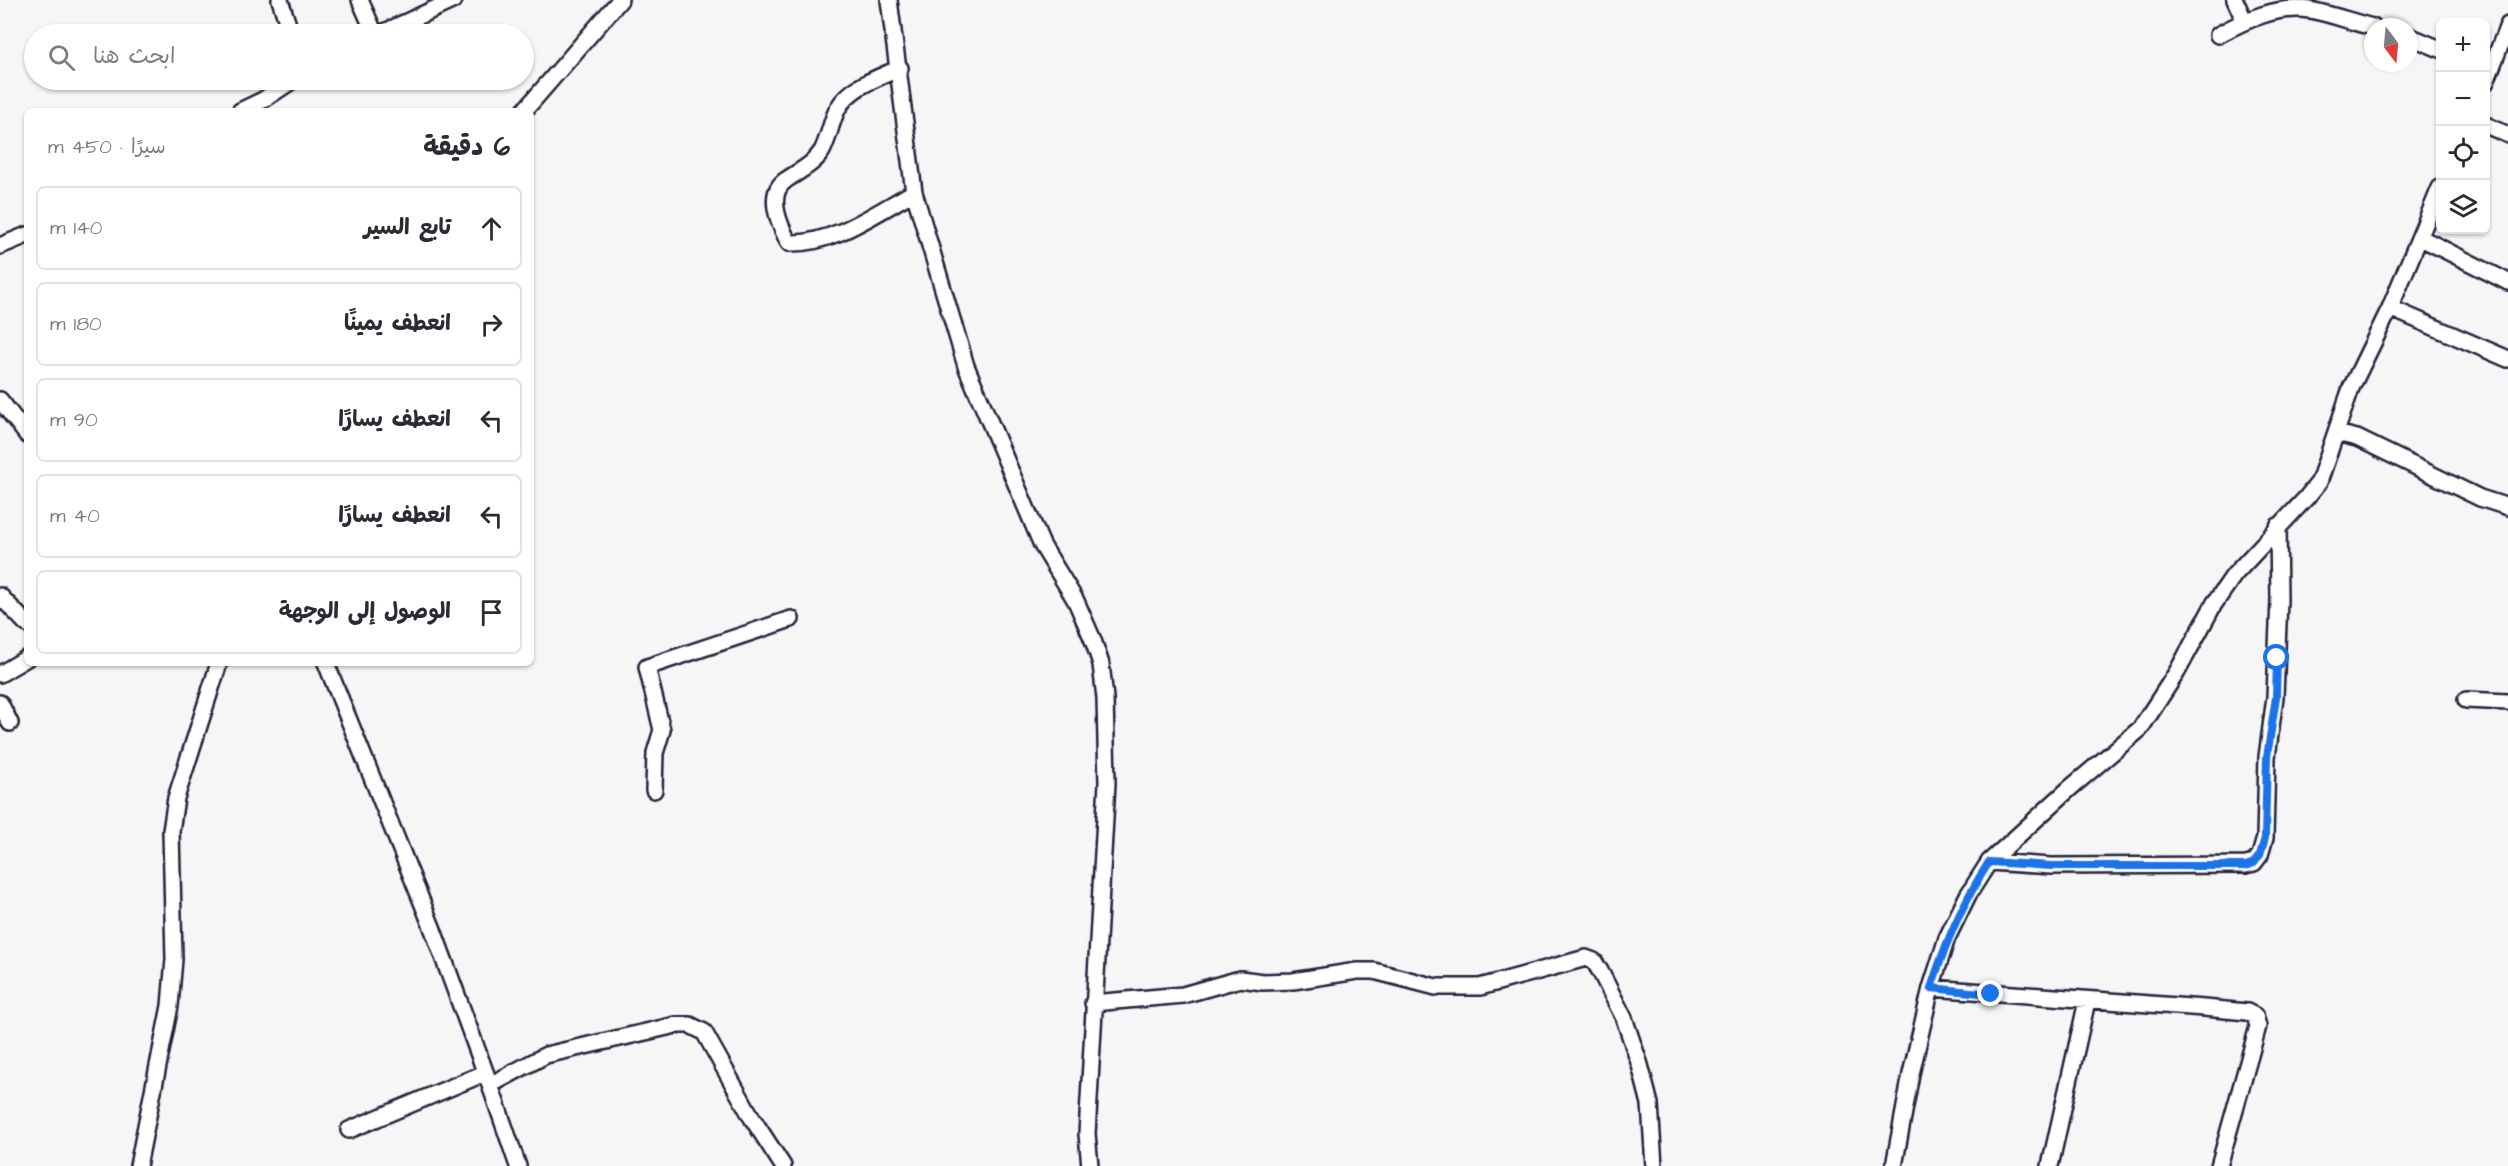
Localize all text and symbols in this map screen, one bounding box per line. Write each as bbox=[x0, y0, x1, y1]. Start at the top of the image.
north arrow bbox=[2364, 18, 2418, 72]
map controls bbox=[2436, 18, 2490, 234]
button: + bbox=[2436, 18, 2490, 72]
search box bbox=[24, 24, 534, 90]
icon: search bbox=[45, 41, 78, 74]
text: ابحث هنا bbox=[93, 41, 175, 72]
button: − bbox=[2436, 72, 2490, 126]
button: locate bbox=[2436, 126, 2490, 180]
text: 6 دقيقة bbox=[423, 129, 510, 165]
text: سيرًا · 450 m bbox=[48, 133, 166, 161]
button: layers bbox=[2436, 180, 2490, 234]
text: تابع السير bbox=[364, 212, 451, 243]
icon: ahead bbox=[475, 212, 508, 245]
text: 140 m bbox=[50, 214, 102, 242]
text: انعطف يمينًا bbox=[344, 308, 451, 339]
icon: right bbox=[475, 308, 508, 341]
text: 180 m bbox=[50, 310, 102, 338]
text: انعطف يسارًا bbox=[338, 404, 451, 435]
icon: left bbox=[475, 404, 508, 437]
text: 90 m bbox=[50, 406, 98, 434]
text: انعطف يسارًا bbox=[338, 500, 451, 531]
icon: left bbox=[475, 500, 508, 533]
text: 40 m bbox=[50, 502, 100, 530]
text: الوصول إلى الوجهة bbox=[279, 596, 451, 627]
icon: arrive bbox=[475, 596, 508, 629]
route start bbox=[2263, 644, 2289, 670]
route end bbox=[1977, 980, 2003, 1006]

